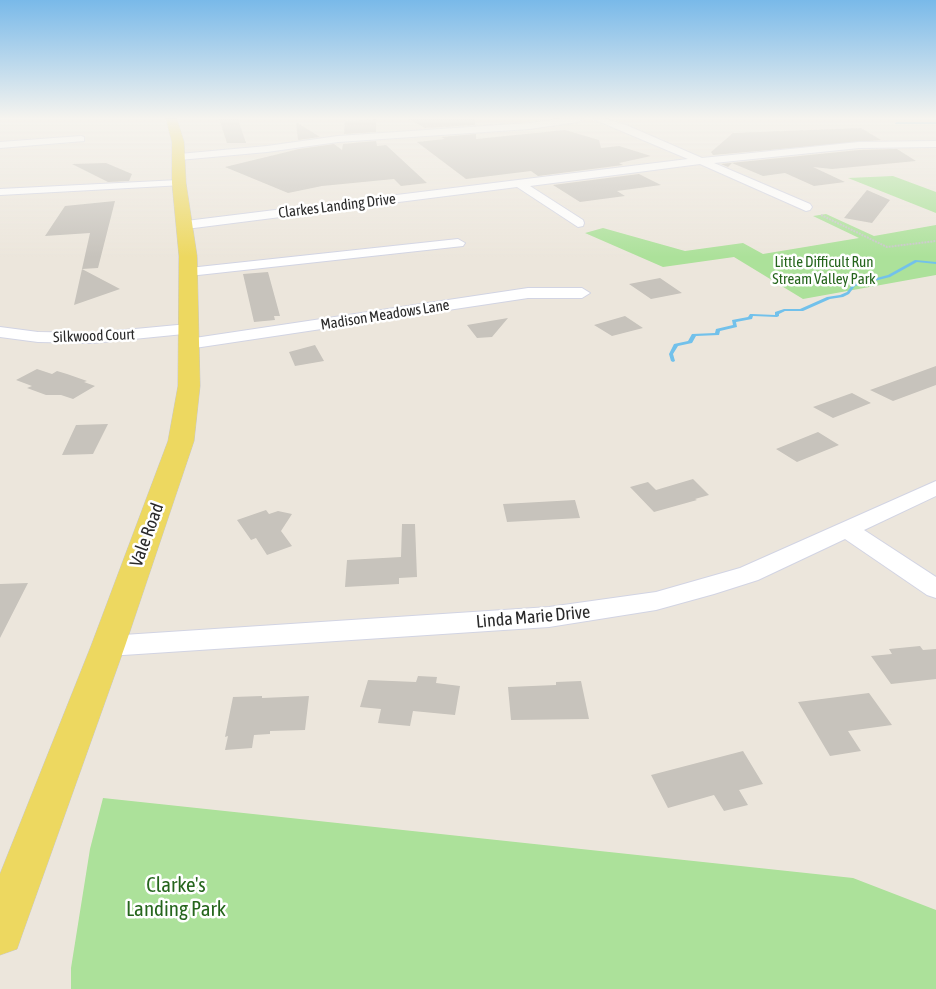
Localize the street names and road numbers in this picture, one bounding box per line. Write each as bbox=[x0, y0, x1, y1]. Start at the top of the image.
street label: Clarkes Landing Drive bbox=[277, 190, 397, 222]
street label: Madison Meadows Lane bbox=[319, 296, 451, 334]
street label: Silkwood Court bbox=[53, 326, 135, 346]
street label: Vale Road bbox=[126, 500, 168, 570]
street label: Linda Marie Drive bbox=[475, 601, 591, 633]

